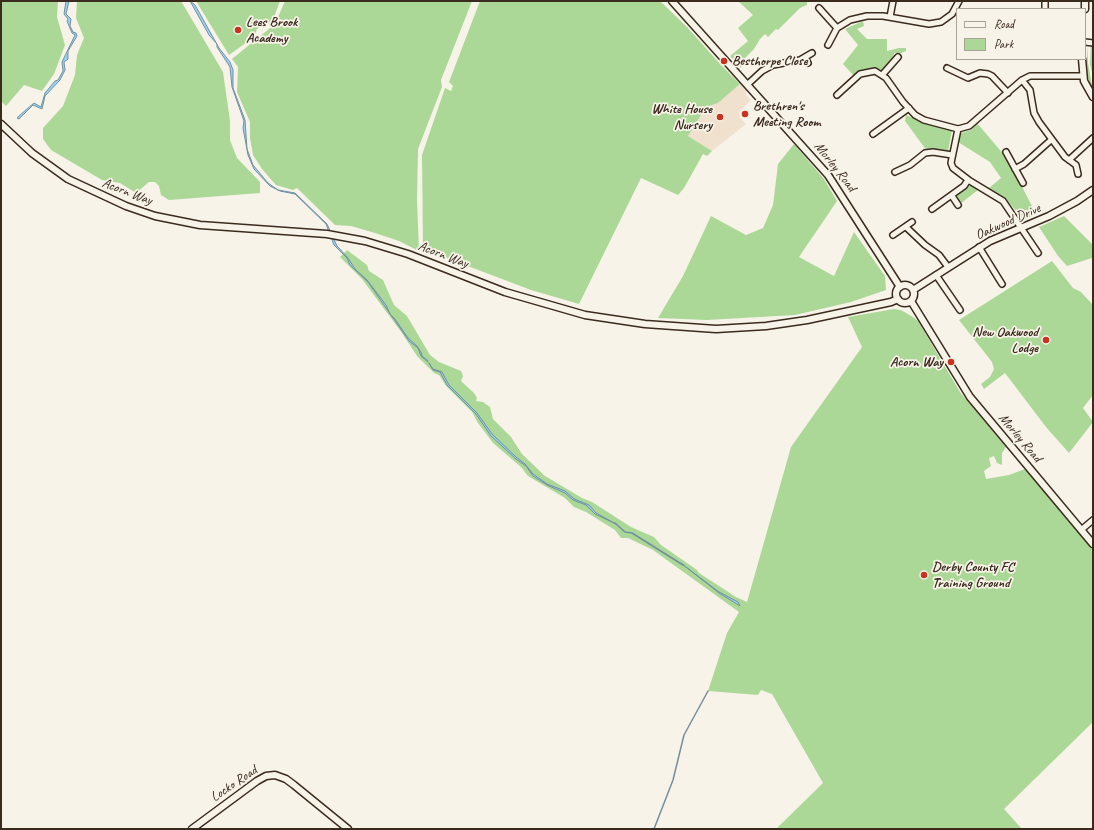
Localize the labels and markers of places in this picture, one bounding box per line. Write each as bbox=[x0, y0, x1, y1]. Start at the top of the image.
place label: Lees Brook Academy bbox=[246, 14, 297, 46]
marker: Lees Brook Academy bbox=[233, 25, 243, 35]
place label: Besthorpe Close bbox=[732, 53, 807, 69]
marker: Besthorpe Close bbox=[719, 56, 729, 66]
place label: Brethren's Meeting Room bbox=[753, 98, 820, 130]
place label: White House Nursery bbox=[652, 101, 712, 134]
marker: Brethren's Meeting Room bbox=[740, 109, 750, 119]
marker: White House Nursery bbox=[715, 112, 725, 122]
place label: New Oakwood Lodge bbox=[972, 324, 1038, 356]
marker: New Oakwood Lodge bbox=[1041, 335, 1051, 345]
place label: Acorn Way bbox=[890, 354, 943, 370]
marker: Acorn Way bbox=[946, 357, 956, 367]
place label: Derby County FC Training Ground bbox=[932, 559, 1014, 592]
marker: Derby County FC Training Ground bbox=[919, 570, 929, 580]

